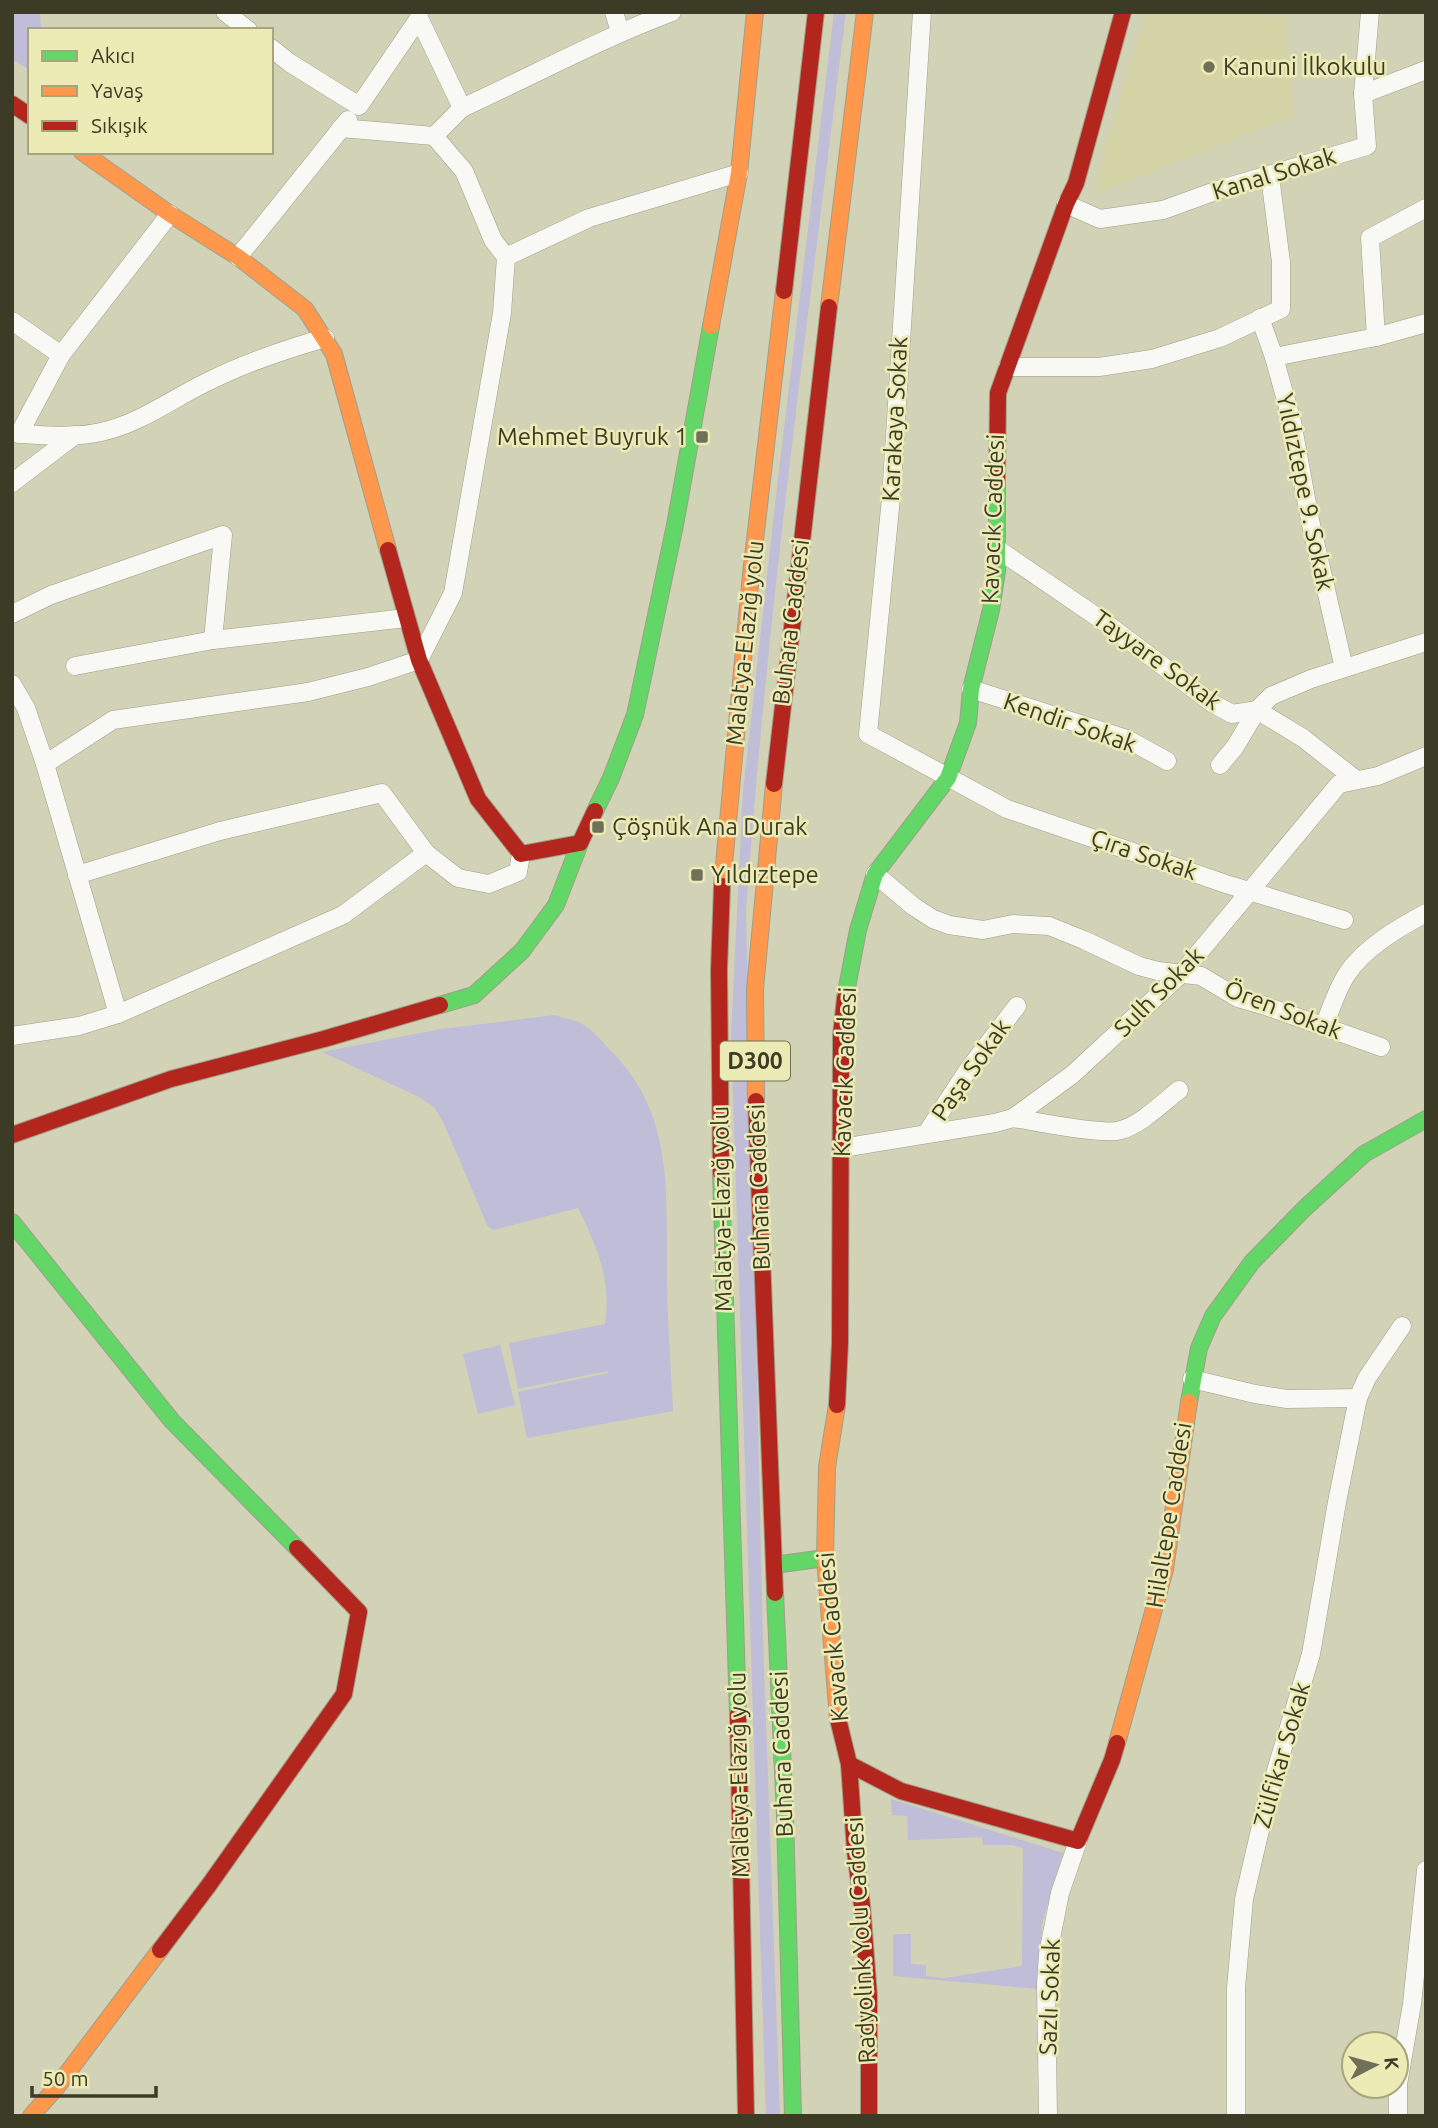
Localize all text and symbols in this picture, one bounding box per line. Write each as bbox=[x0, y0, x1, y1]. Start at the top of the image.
legend bbox=[28, 28, 273, 154]
text: Akıcı bbox=[91, 43, 135, 67]
place label: Kanuni İlkokulu bbox=[1223, 53, 1386, 80]
marker: Kanuni İlkokulu bbox=[1201, 59, 1217, 75]
text: Yavaş bbox=[91, 78, 143, 102]
text: Sıkışık bbox=[91, 113, 148, 137]
street label: Kanal Sokak bbox=[1209, 142, 1339, 205]
street label: Karakaya Sokak bbox=[877, 336, 912, 502]
street label: Yıldıztepe 9. Sokak bbox=[1271, 391, 1340, 593]
place label: Mehmet Buyruk 1 bbox=[497, 423, 688, 450]
marker: Mehmet Buyruk 1 bbox=[694, 429, 710, 445]
street label: Kavacık Caddesi bbox=[976, 433, 1009, 604]
street label: Buhara Caddesi bbox=[767, 538, 814, 706]
street label: Malatya-Elazığ yolu bbox=[720, 539, 769, 747]
street label: Tayyare Sokak bbox=[1088, 604, 1227, 715]
street label: Kendir Sokak bbox=[1000, 687, 1140, 758]
place label: Çöşnük Ana Durak bbox=[612, 813, 807, 840]
marker: Çöşnük Ana Durak bbox=[590, 819, 606, 835]
street label: Çıra Sokak bbox=[1087, 824, 1201, 885]
place label: Yıldıztepe bbox=[711, 861, 819, 888]
marker: Yıldıztepe bbox=[689, 867, 705, 883]
street label: Sulh Sokak bbox=[1108, 941, 1209, 1042]
street label: Ören Sokak bbox=[1221, 975, 1346, 1044]
street label: Kavacık Caddesi bbox=[828, 986, 861, 1157]
street label: Paşa Sokak bbox=[926, 1014, 1015, 1126]
road number: D300 bbox=[720, 1042, 790, 1080]
street label: Buhara Caddesi bbox=[742, 1103, 775, 1271]
street label: Malatya-Elazığ yolu bbox=[706, 1106, 737, 1312]
street label: Hilaltepe Caddesi bbox=[1140, 1420, 1197, 1610]
street label: Kavacık Caddesi bbox=[812, 1551, 853, 1723]
street label: Buhara Caddesi bbox=[765, 1670, 798, 1838]
street label: Malatya-Elazığ yolu bbox=[723, 1672, 754, 1878]
street label: Zülfikar Sokak bbox=[1248, 1679, 1315, 1831]
street label: Radyolink Yolu Caddesi bbox=[841, 1816, 880, 2064]
street label: Sazlı Sokak bbox=[1034, 1938, 1065, 2056]
north arrow bbox=[1340, 2030, 1410, 2100]
scale bar bbox=[32, 2054, 156, 2098]
text: K bbox=[1380, 2056, 1404, 2071]
text: 50 m bbox=[42, 2066, 89, 2090]

